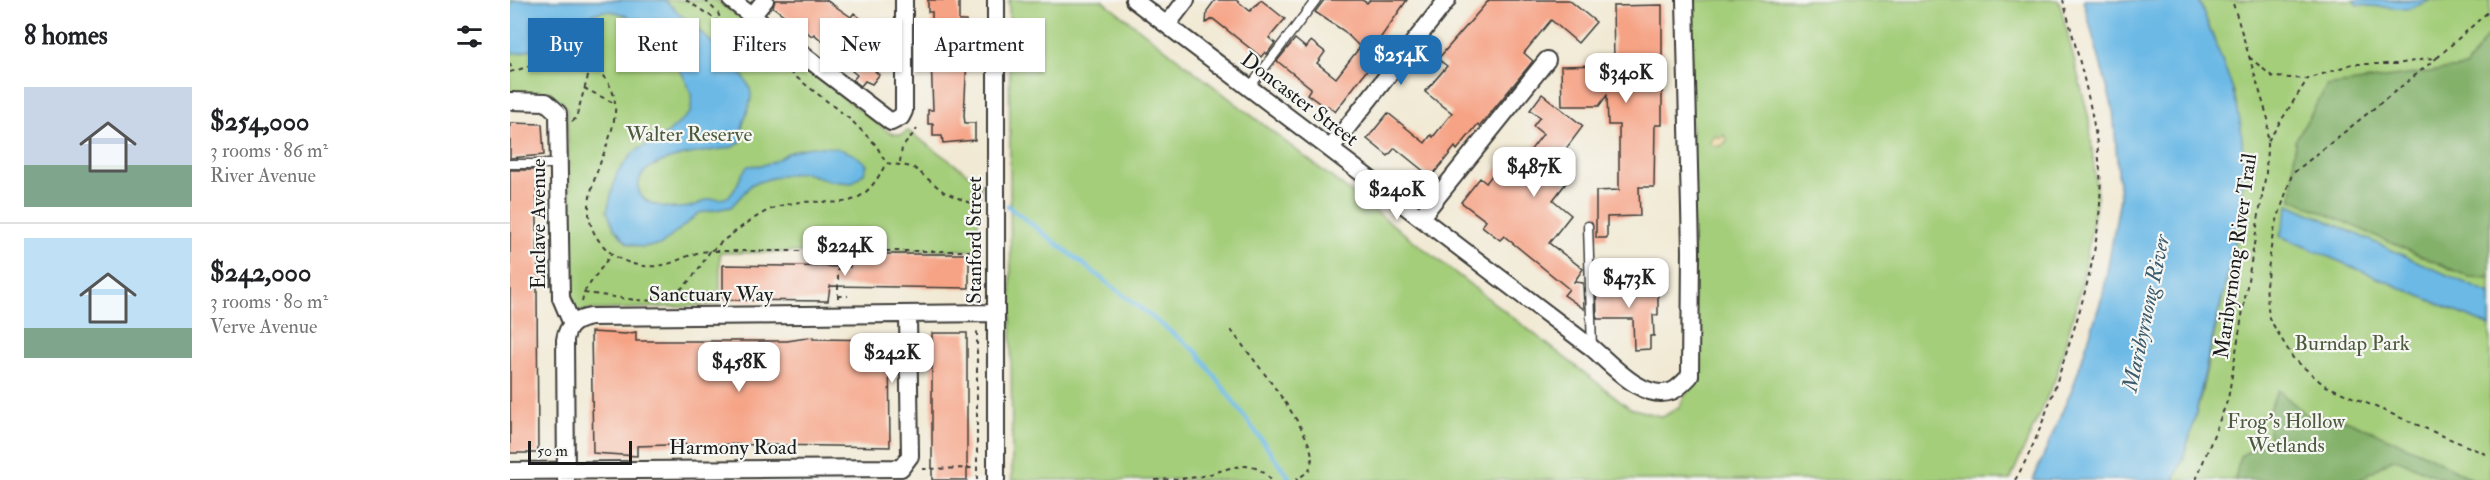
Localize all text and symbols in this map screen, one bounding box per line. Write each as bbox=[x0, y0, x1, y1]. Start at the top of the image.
chip: Buy bbox=[528, 18, 604, 72]
chip: Rent bbox=[616, 18, 699, 72]
chip: Filters bbox=[711, 18, 808, 72]
chip: New bbox=[820, 18, 902, 72]
chip: Apartment bbox=[914, 18, 1045, 72]
text: 8 homes bbox=[24, 20, 108, 52]
icon: filters bbox=[453, 20, 486, 53]
pin: $254K bbox=[1359, 35, 1443, 86]
text: $254K bbox=[1374, 42, 1428, 67]
street label: Doncaster Street bbox=[1235, 46, 1364, 153]
pin: $340K bbox=[1584, 53, 1668, 104]
text: $340K bbox=[1599, 60, 1653, 85]
text: $254,000 bbox=[210, 106, 309, 138]
icon: home bbox=[72, 111, 144, 183]
park label: Walter Reserve bbox=[625, 121, 752, 148]
text: 3 rooms · 86 m² bbox=[210, 138, 328, 163]
pin: $487K bbox=[1492, 147, 1576, 198]
street label: Maribyrnong River Trail bbox=[2208, 151, 2263, 360]
text: $487K bbox=[1507, 154, 1561, 179]
street label: Enclave Avenue bbox=[525, 158, 552, 289]
text: River Avenue bbox=[210, 163, 316, 188]
pin: $240K bbox=[1355, 170, 1439, 221]
street label: Stanford Street bbox=[961, 176, 988, 304]
text: $240K bbox=[1369, 177, 1425, 202]
pin: $224K bbox=[803, 226, 887, 277]
water label: Maribyrnong River bbox=[2115, 230, 2177, 396]
text: $224K bbox=[817, 233, 873, 258]
text: $242,000 bbox=[210, 257, 311, 289]
pin: $473K bbox=[1587, 258, 1671, 309]
icon: home bbox=[72, 262, 144, 334]
text: $473K bbox=[1603, 265, 1655, 290]
street label: Sanctuary Way bbox=[649, 281, 774, 308]
text: 3 rooms · 80 m² bbox=[210, 289, 328, 314]
text: Verve Avenue bbox=[210, 314, 317, 339]
park label: Burndap Park bbox=[2294, 330, 2410, 357]
pin: $242K bbox=[850, 333, 934, 384]
text: $242K bbox=[864, 340, 920, 365]
pin: $458K bbox=[697, 342, 781, 393]
text: $458K bbox=[712, 349, 766, 374]
park label: Frog's Hollow Wetlands bbox=[2227, 408, 2346, 459]
street label: Harmony Road bbox=[669, 434, 798, 461]
scale bar bbox=[528, 438, 632, 466]
text: 50 m bbox=[537, 441, 568, 461]

